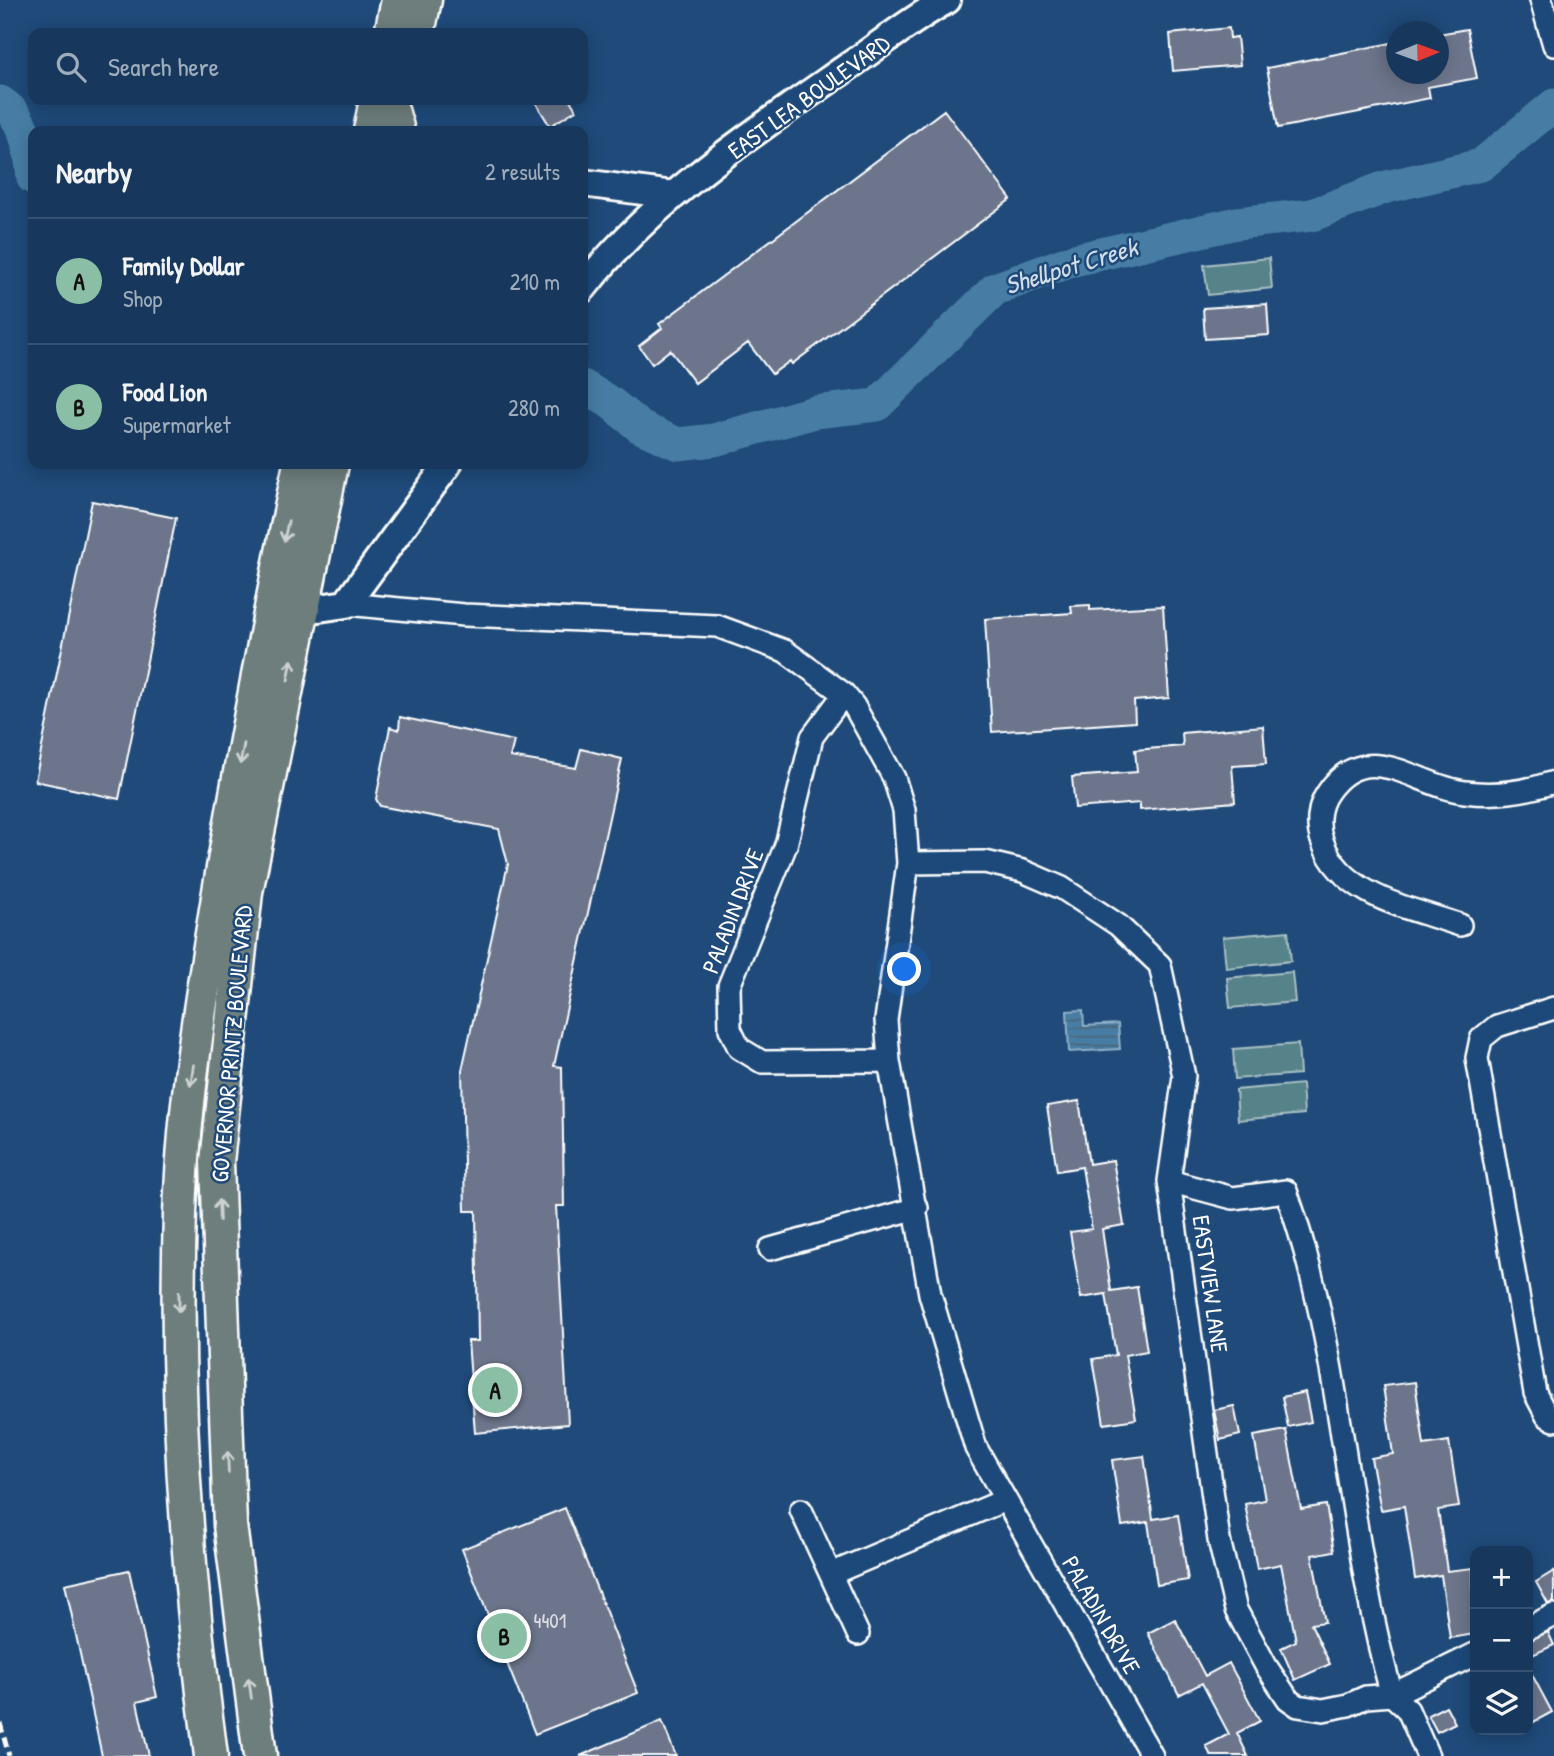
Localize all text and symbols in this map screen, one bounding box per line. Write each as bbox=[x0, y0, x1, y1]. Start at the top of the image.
north arrow bbox=[1386, 21, 1449, 84]
street label: EAST LEA BOULEVARD bbox=[721, 26, 896, 166]
search box bbox=[28, 28, 588, 105]
icon: search bbox=[52, 48, 90, 86]
text: Search here bbox=[108, 49, 219, 84]
text: Nearby bbox=[56, 152, 132, 192]
text: 2 results bbox=[485, 156, 560, 187]
water label: Shellpot Creek bbox=[1000, 228, 1144, 303]
text: Family Dollar bbox=[123, 248, 245, 283]
text: A bbox=[73, 266, 85, 297]
text: 210 m bbox=[510, 266, 560, 297]
text: Shop bbox=[123, 283, 162, 314]
text: Food Lion bbox=[123, 374, 208, 409]
text: B bbox=[73, 392, 85, 423]
text: 280 m bbox=[508, 392, 560, 423]
text: Supermarket bbox=[123, 409, 231, 440]
one-way arrow bbox=[279, 519, 293, 542]
one-way arrow bbox=[284, 659, 298, 682]
one-way arrow bbox=[234, 742, 248, 765]
street label: PALADIN DRIVE bbox=[694, 843, 771, 978]
street label: GOVERNOR PRINTZ BOULEVARD bbox=[203, 904, 259, 1184]
your location bbox=[887, 952, 921, 986]
one-way arrow bbox=[186, 1063, 199, 1086]
one-way arrow bbox=[212, 1199, 225, 1222]
street label: EASTVIEW LANE bbox=[1185, 1213, 1237, 1355]
one-way arrow bbox=[172, 1290, 186, 1313]
pin: A bbox=[472, 1364, 518, 1416]
one-way arrow bbox=[221, 1451, 234, 1474]
map controls bbox=[1470, 1546, 1533, 1735]
button: + bbox=[1470, 1546, 1533, 1609]
street label: PALADIN DRIVE bbox=[1055, 1550, 1149, 1680]
house number: 4401 bbox=[534, 1606, 566, 1635]
button: − bbox=[1470, 1609, 1533, 1672]
pin: B bbox=[481, 1610, 527, 1662]
button: layers bbox=[1470, 1672, 1533, 1735]
one-way arrow bbox=[244, 1678, 257, 1700]

